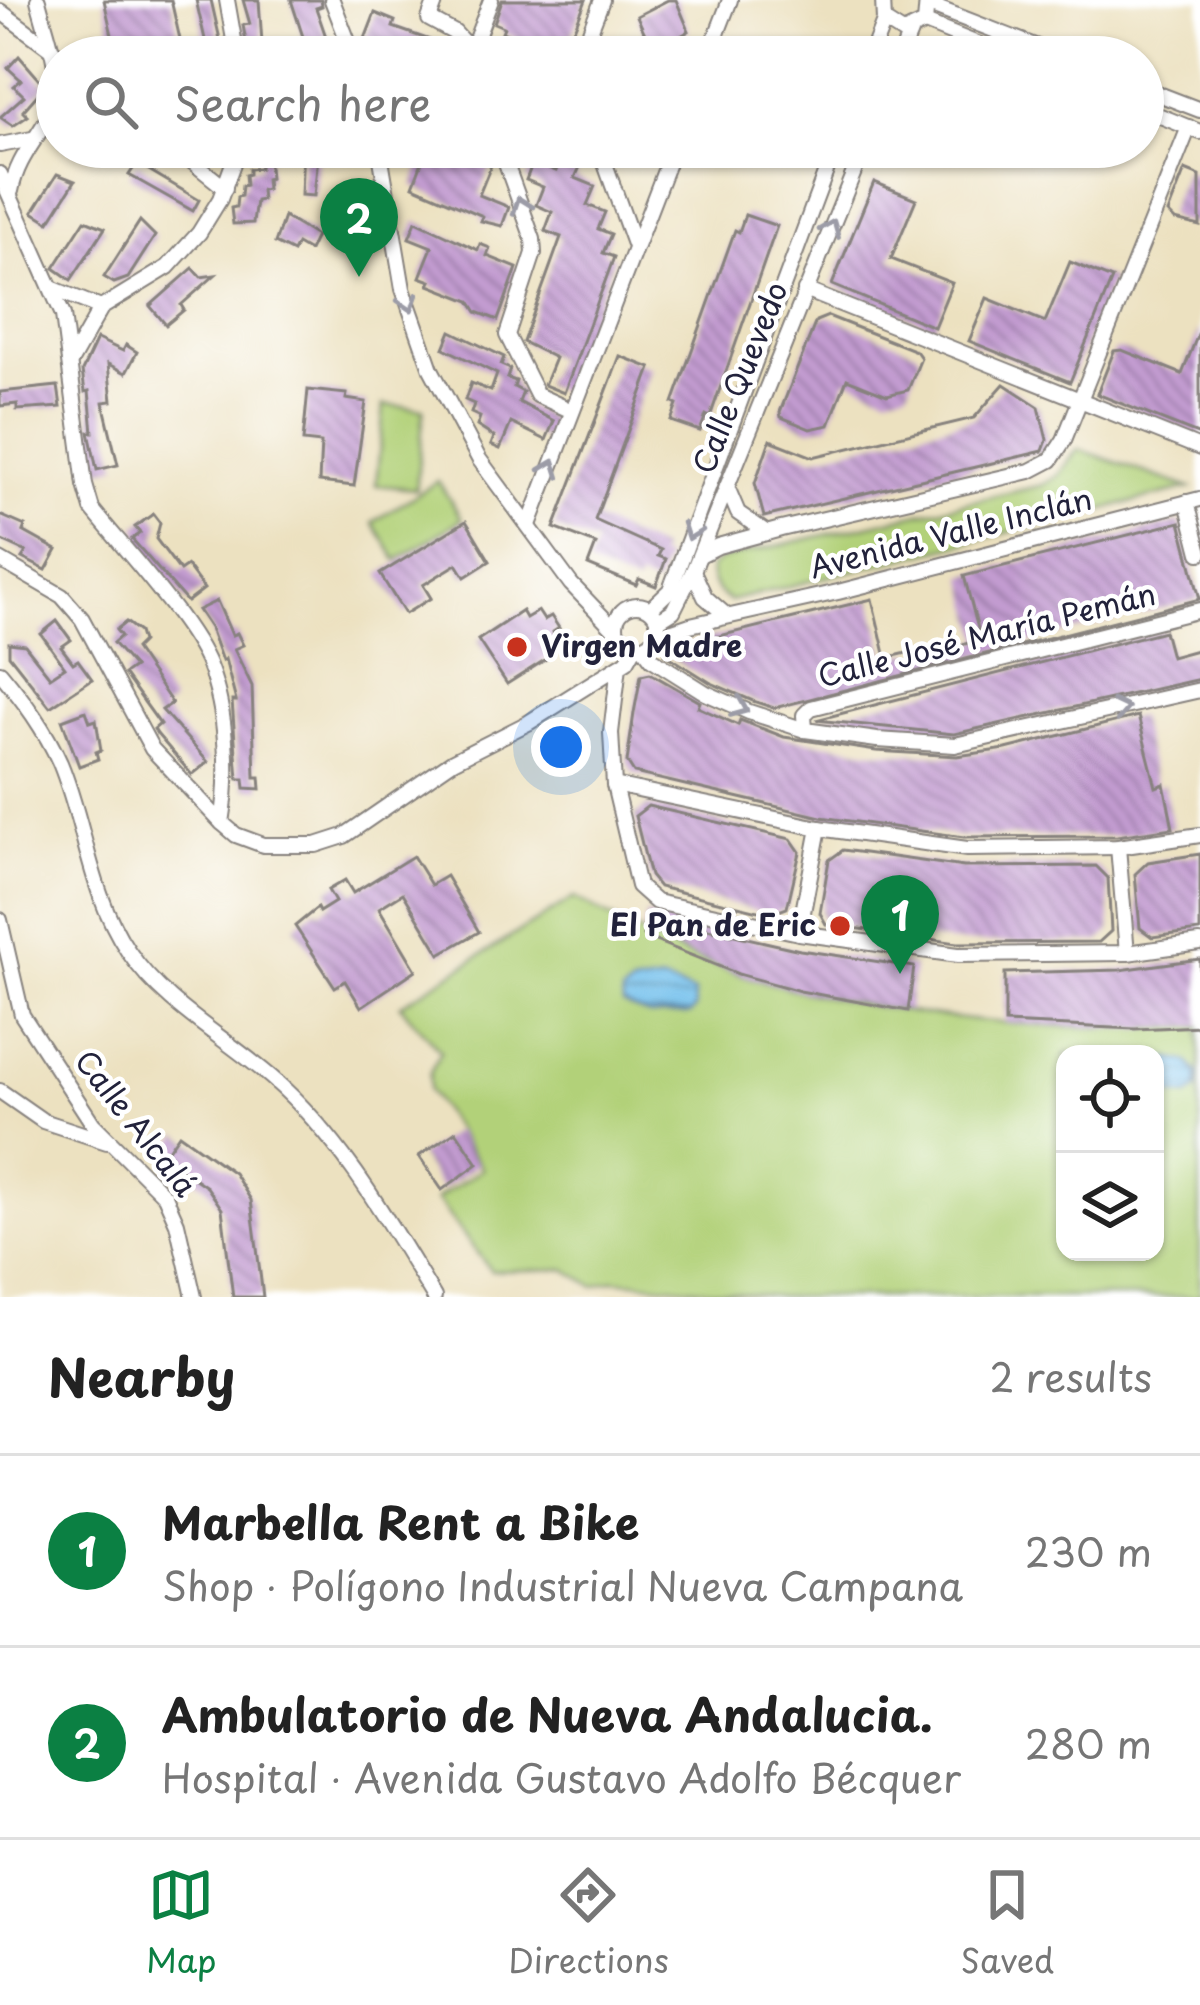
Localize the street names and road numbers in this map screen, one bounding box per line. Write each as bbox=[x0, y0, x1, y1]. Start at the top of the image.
street label: Calle Quevedo bbox=[680, 274, 798, 480]
street label: Avenida Valle Inclán bbox=[805, 475, 1096, 588]
street label: Calle José María Pemán bbox=[813, 570, 1160, 697]
street label: Calle Alcalá bbox=[65, 1040, 209, 1205]

